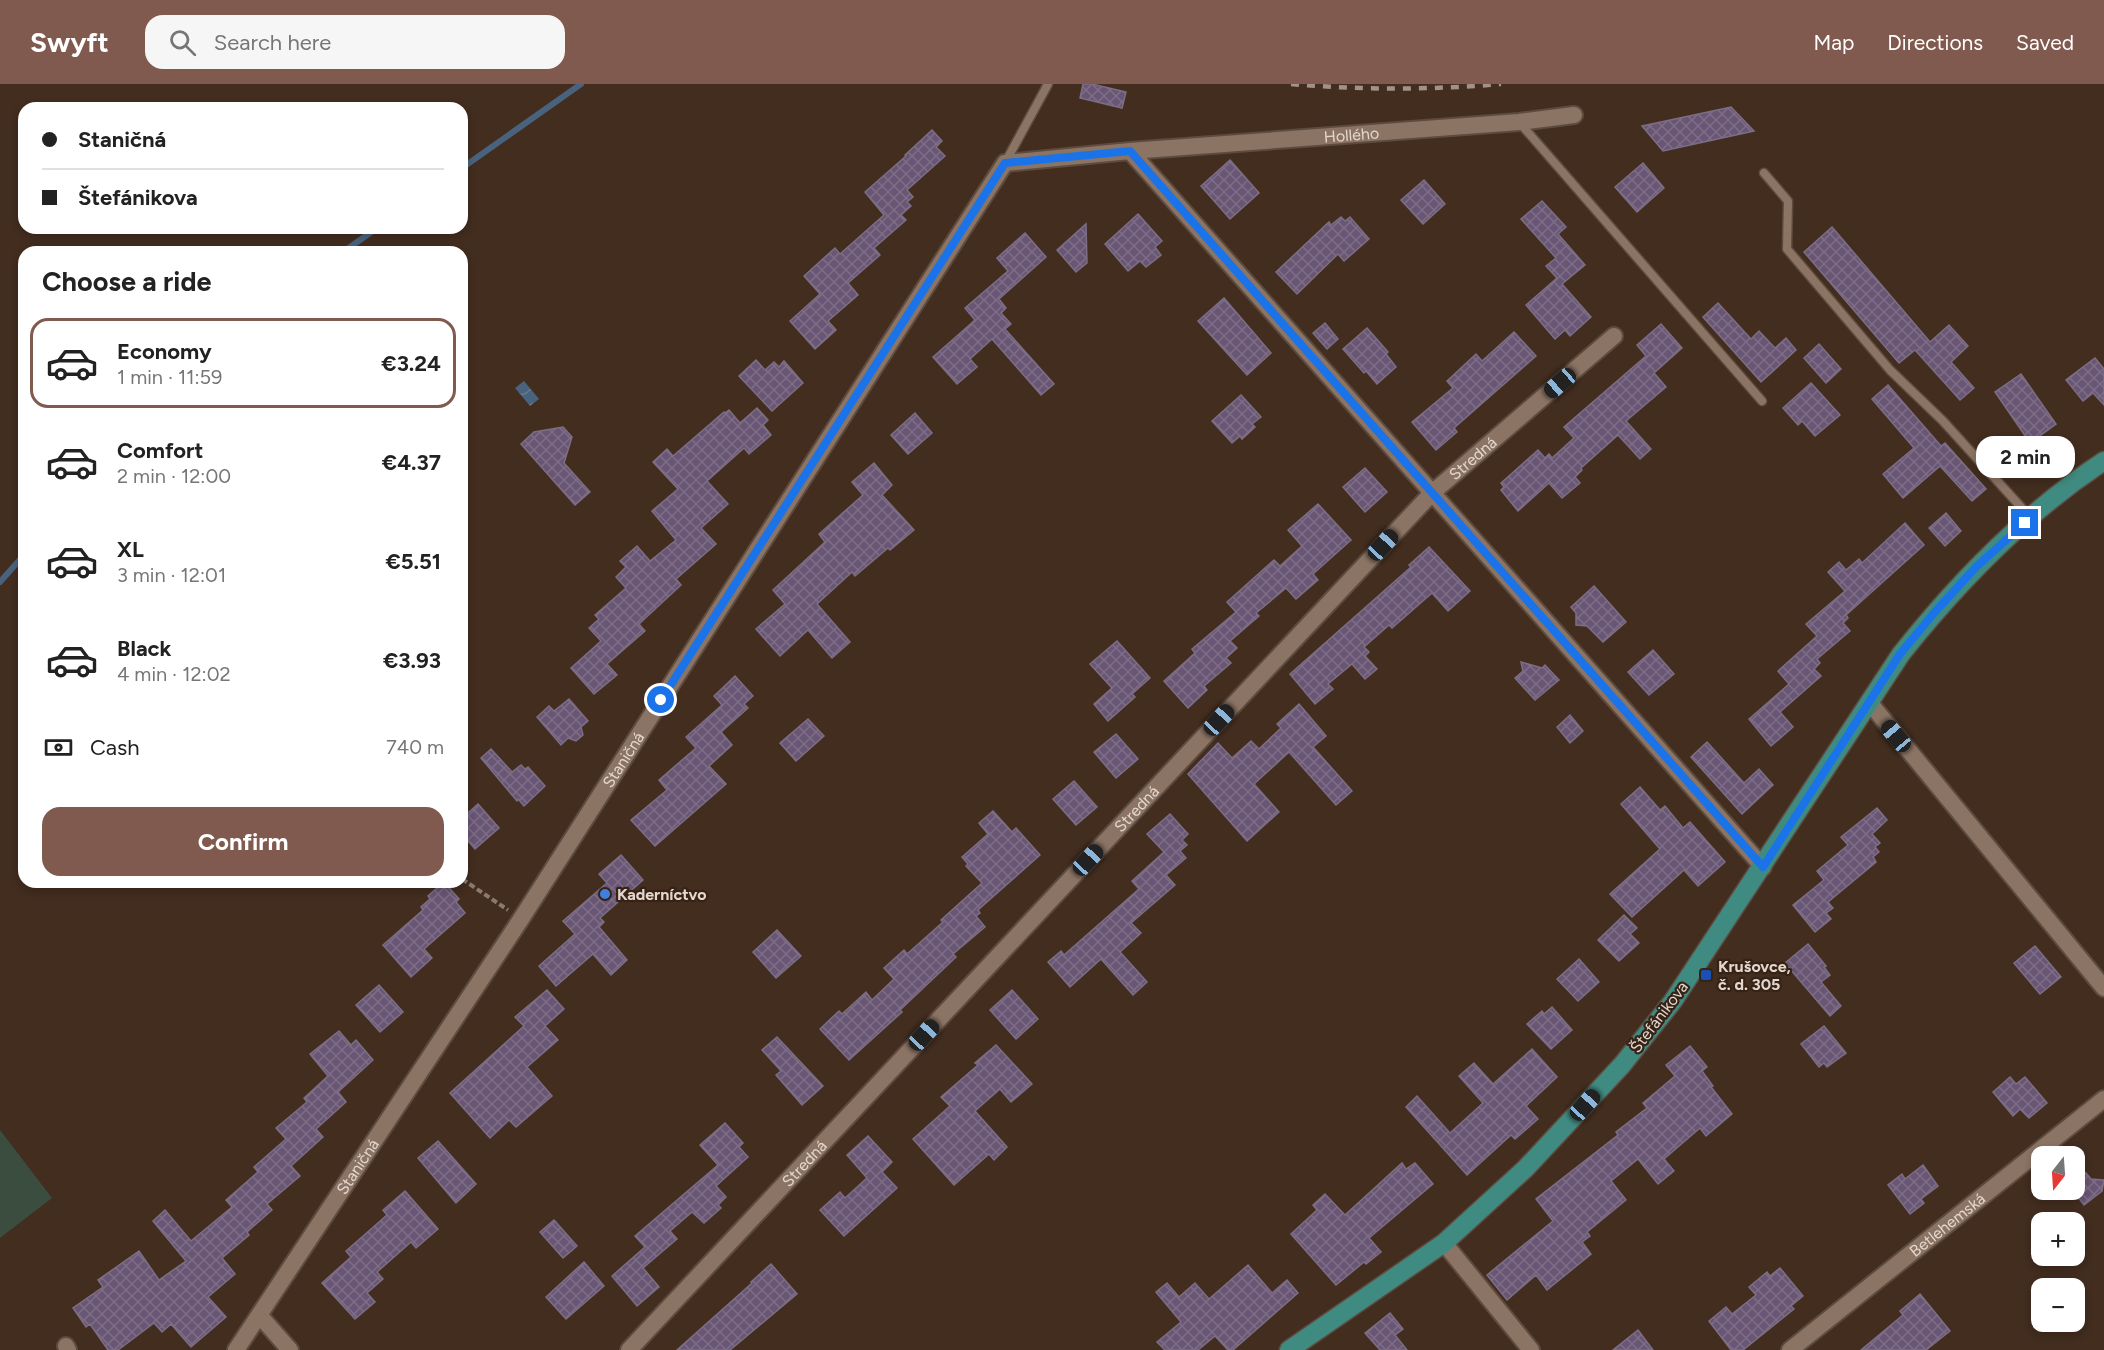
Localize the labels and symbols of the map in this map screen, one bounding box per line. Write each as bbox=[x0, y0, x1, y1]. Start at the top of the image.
street label: Hollého bbox=[1323, 123, 1380, 146]
car bbox=[1541, 364, 1579, 402]
street label: Stredná bbox=[1445, 432, 1500, 484]
callout: 2 min bbox=[1976, 436, 2074, 478]
route end bbox=[2011, 509, 2038, 536]
car bbox=[1364, 526, 1402, 564]
route start bbox=[647, 686, 674, 713]
car bbox=[1200, 701, 1238, 739]
car bbox=[1878, 716, 1914, 756]
street label: Staničná bbox=[598, 728, 648, 791]
street label: Stredná bbox=[1110, 781, 1163, 836]
car bbox=[1069, 841, 1107, 879]
place label: Kaderníctvo bbox=[617, 885, 707, 904]
marker: Kaderníctvo bbox=[598, 887, 612, 901]
place label: Krušovce, č. d. 305 bbox=[1718, 957, 1791, 994]
marker: Krušovce, č. d. 305 bbox=[1699, 968, 1713, 982]
street label: Štefánikova bbox=[1626, 978, 1692, 1056]
car bbox=[905, 1016, 943, 1054]
car bbox=[1566, 1086, 1604, 1124]
street label: Staničná bbox=[332, 1135, 382, 1198]
street label: Stredná bbox=[778, 1136, 830, 1190]
north arrow bbox=[2031, 1146, 2085, 1200]
street label: Betlehemská bbox=[1905, 1189, 1989, 1260]

